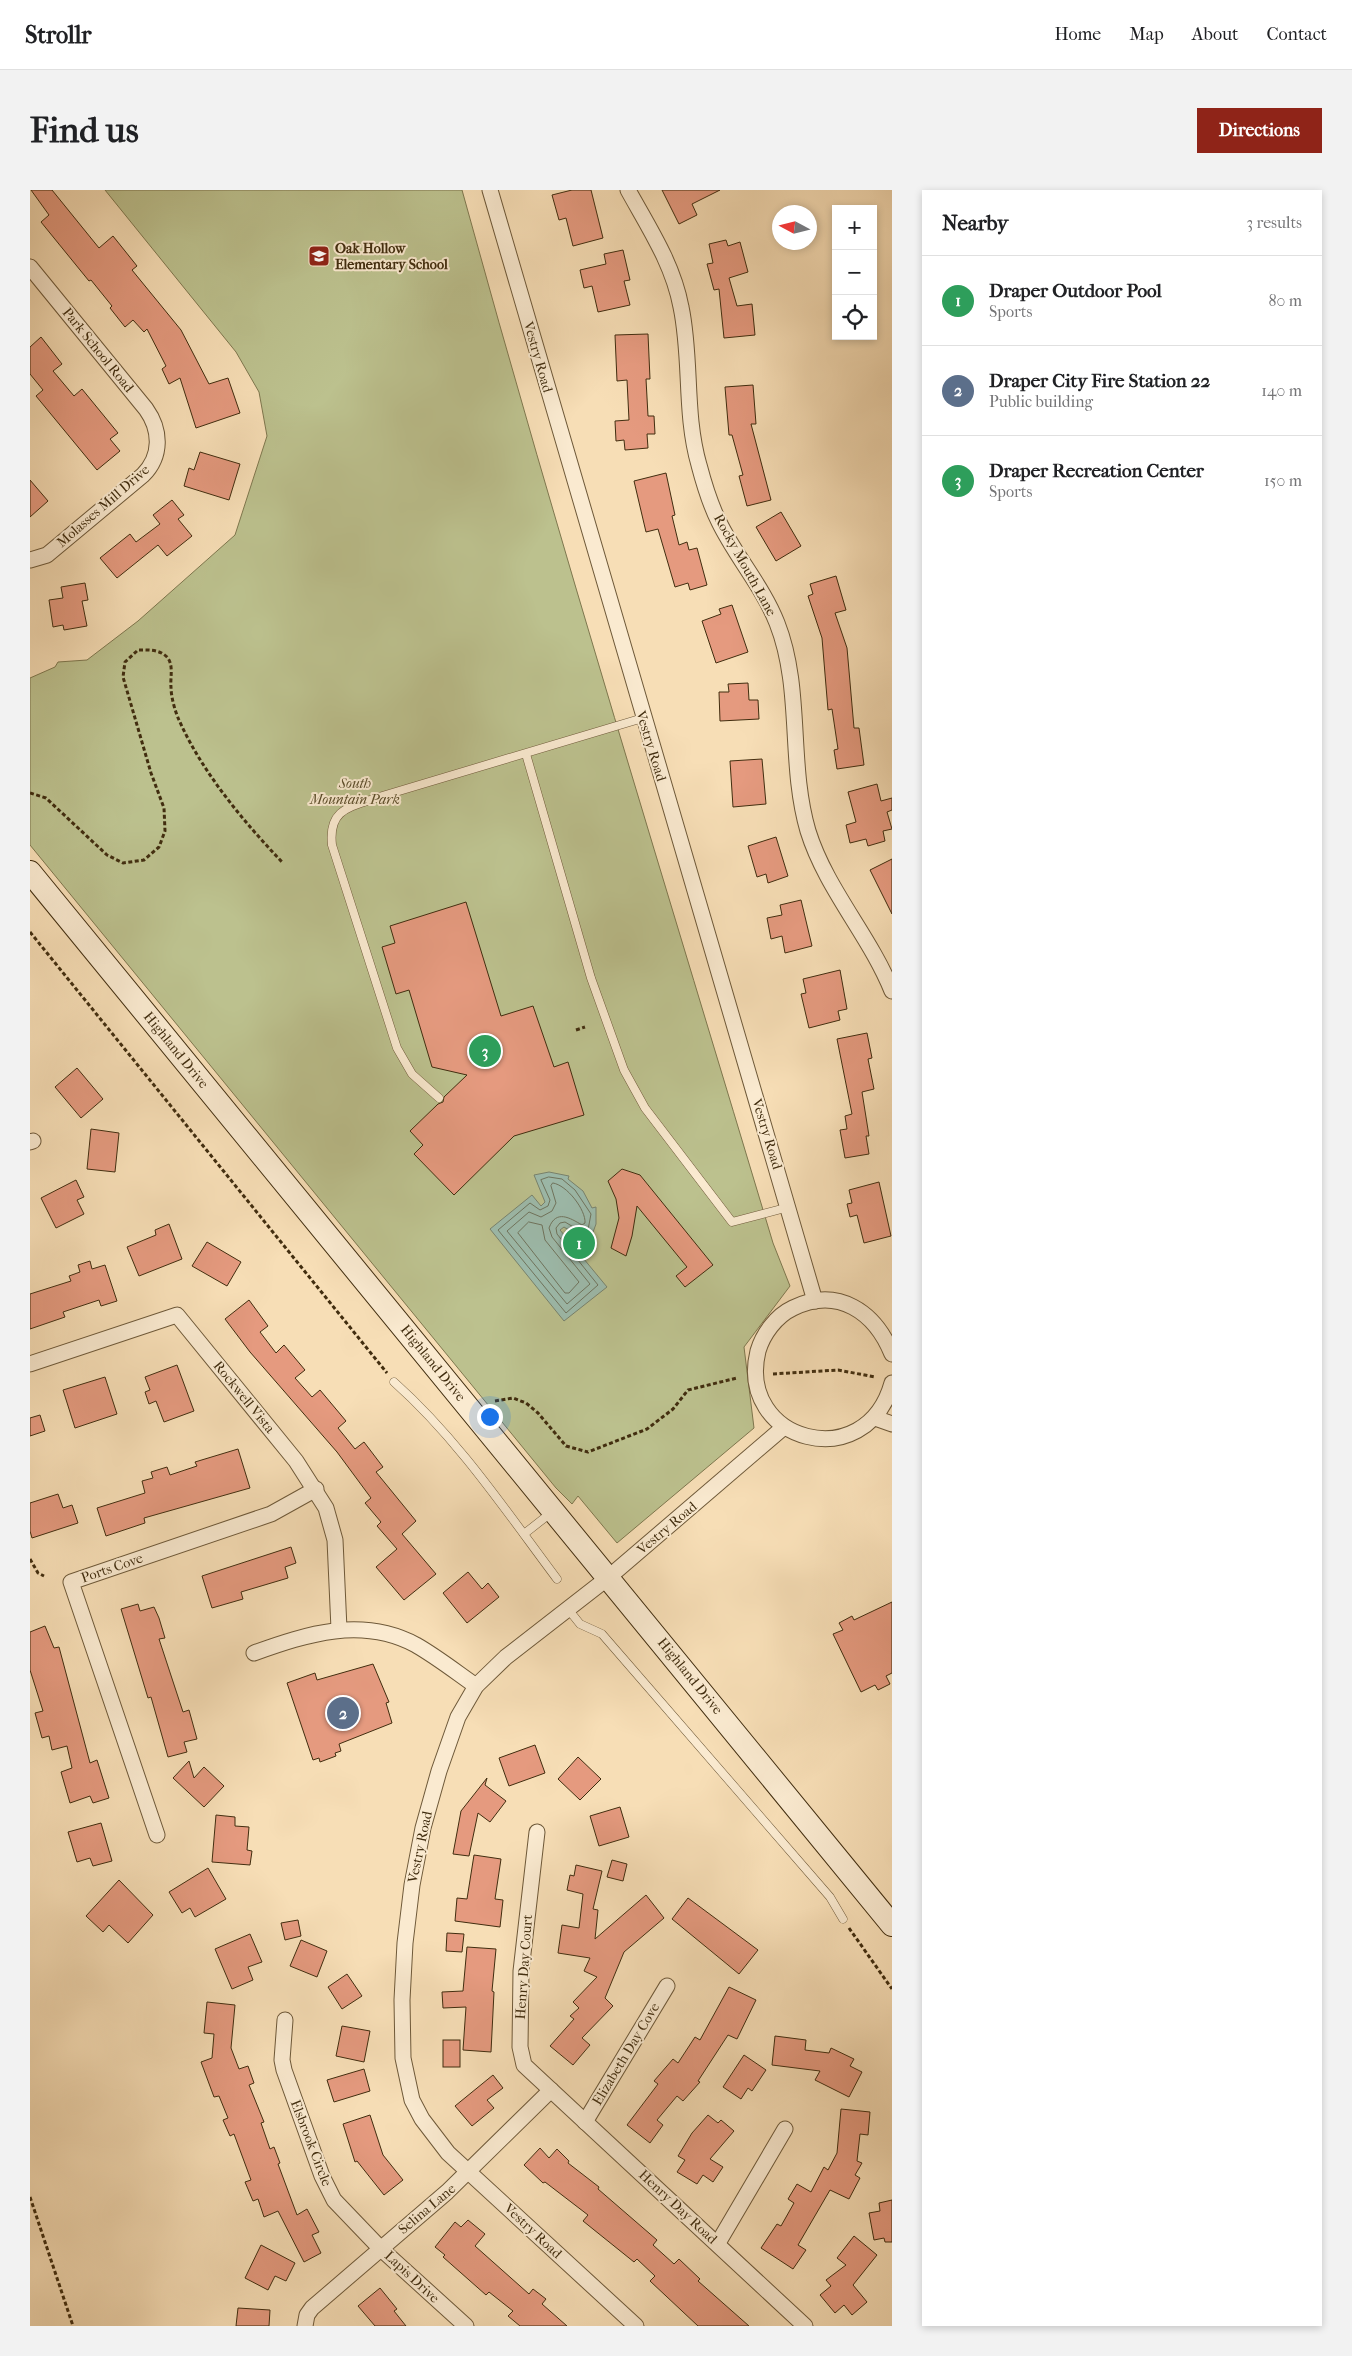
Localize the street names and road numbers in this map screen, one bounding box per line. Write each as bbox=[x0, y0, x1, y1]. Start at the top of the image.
street label: Park School Road bbox=[59, 304, 138, 396]
street label: Vestry Road bbox=[519, 319, 556, 395]
street label: Molasses Mill Drive bbox=[53, 461, 153, 551]
street label: Rocky Mouth Lane bbox=[710, 511, 780, 619]
street label: Vestry Road bbox=[632, 708, 670, 784]
street label: Highland Drive bbox=[140, 1008, 212, 1092]
street label: Vestry Road bbox=[748, 1096, 786, 1172]
street label: Highland Drive bbox=[397, 1321, 469, 1405]
street label: Rockwell Vista bbox=[210, 1357, 279, 1437]
street label: Vestry Road bbox=[633, 1498, 701, 1559]
street label: Ports Cove bbox=[79, 1549, 145, 1586]
street label: Highland Drive bbox=[654, 1634, 726, 1718]
street label: Vestry Road bbox=[404, 1809, 436, 1885]
street label: Henry Day Court bbox=[512, 1914, 536, 2020]
street label: Elizabeth Day Cove bbox=[589, 2000, 663, 2108]
street label: Elsbrook Circle bbox=[287, 2097, 335, 2189]
street label: Henry Day Road bbox=[635, 2166, 721, 2248]
street label: Selina Lane bbox=[395, 2180, 459, 2238]
street label: Vestry Road bbox=[500, 2199, 566, 2262]
street label: Lapis Drive bbox=[381, 2247, 443, 2307]

